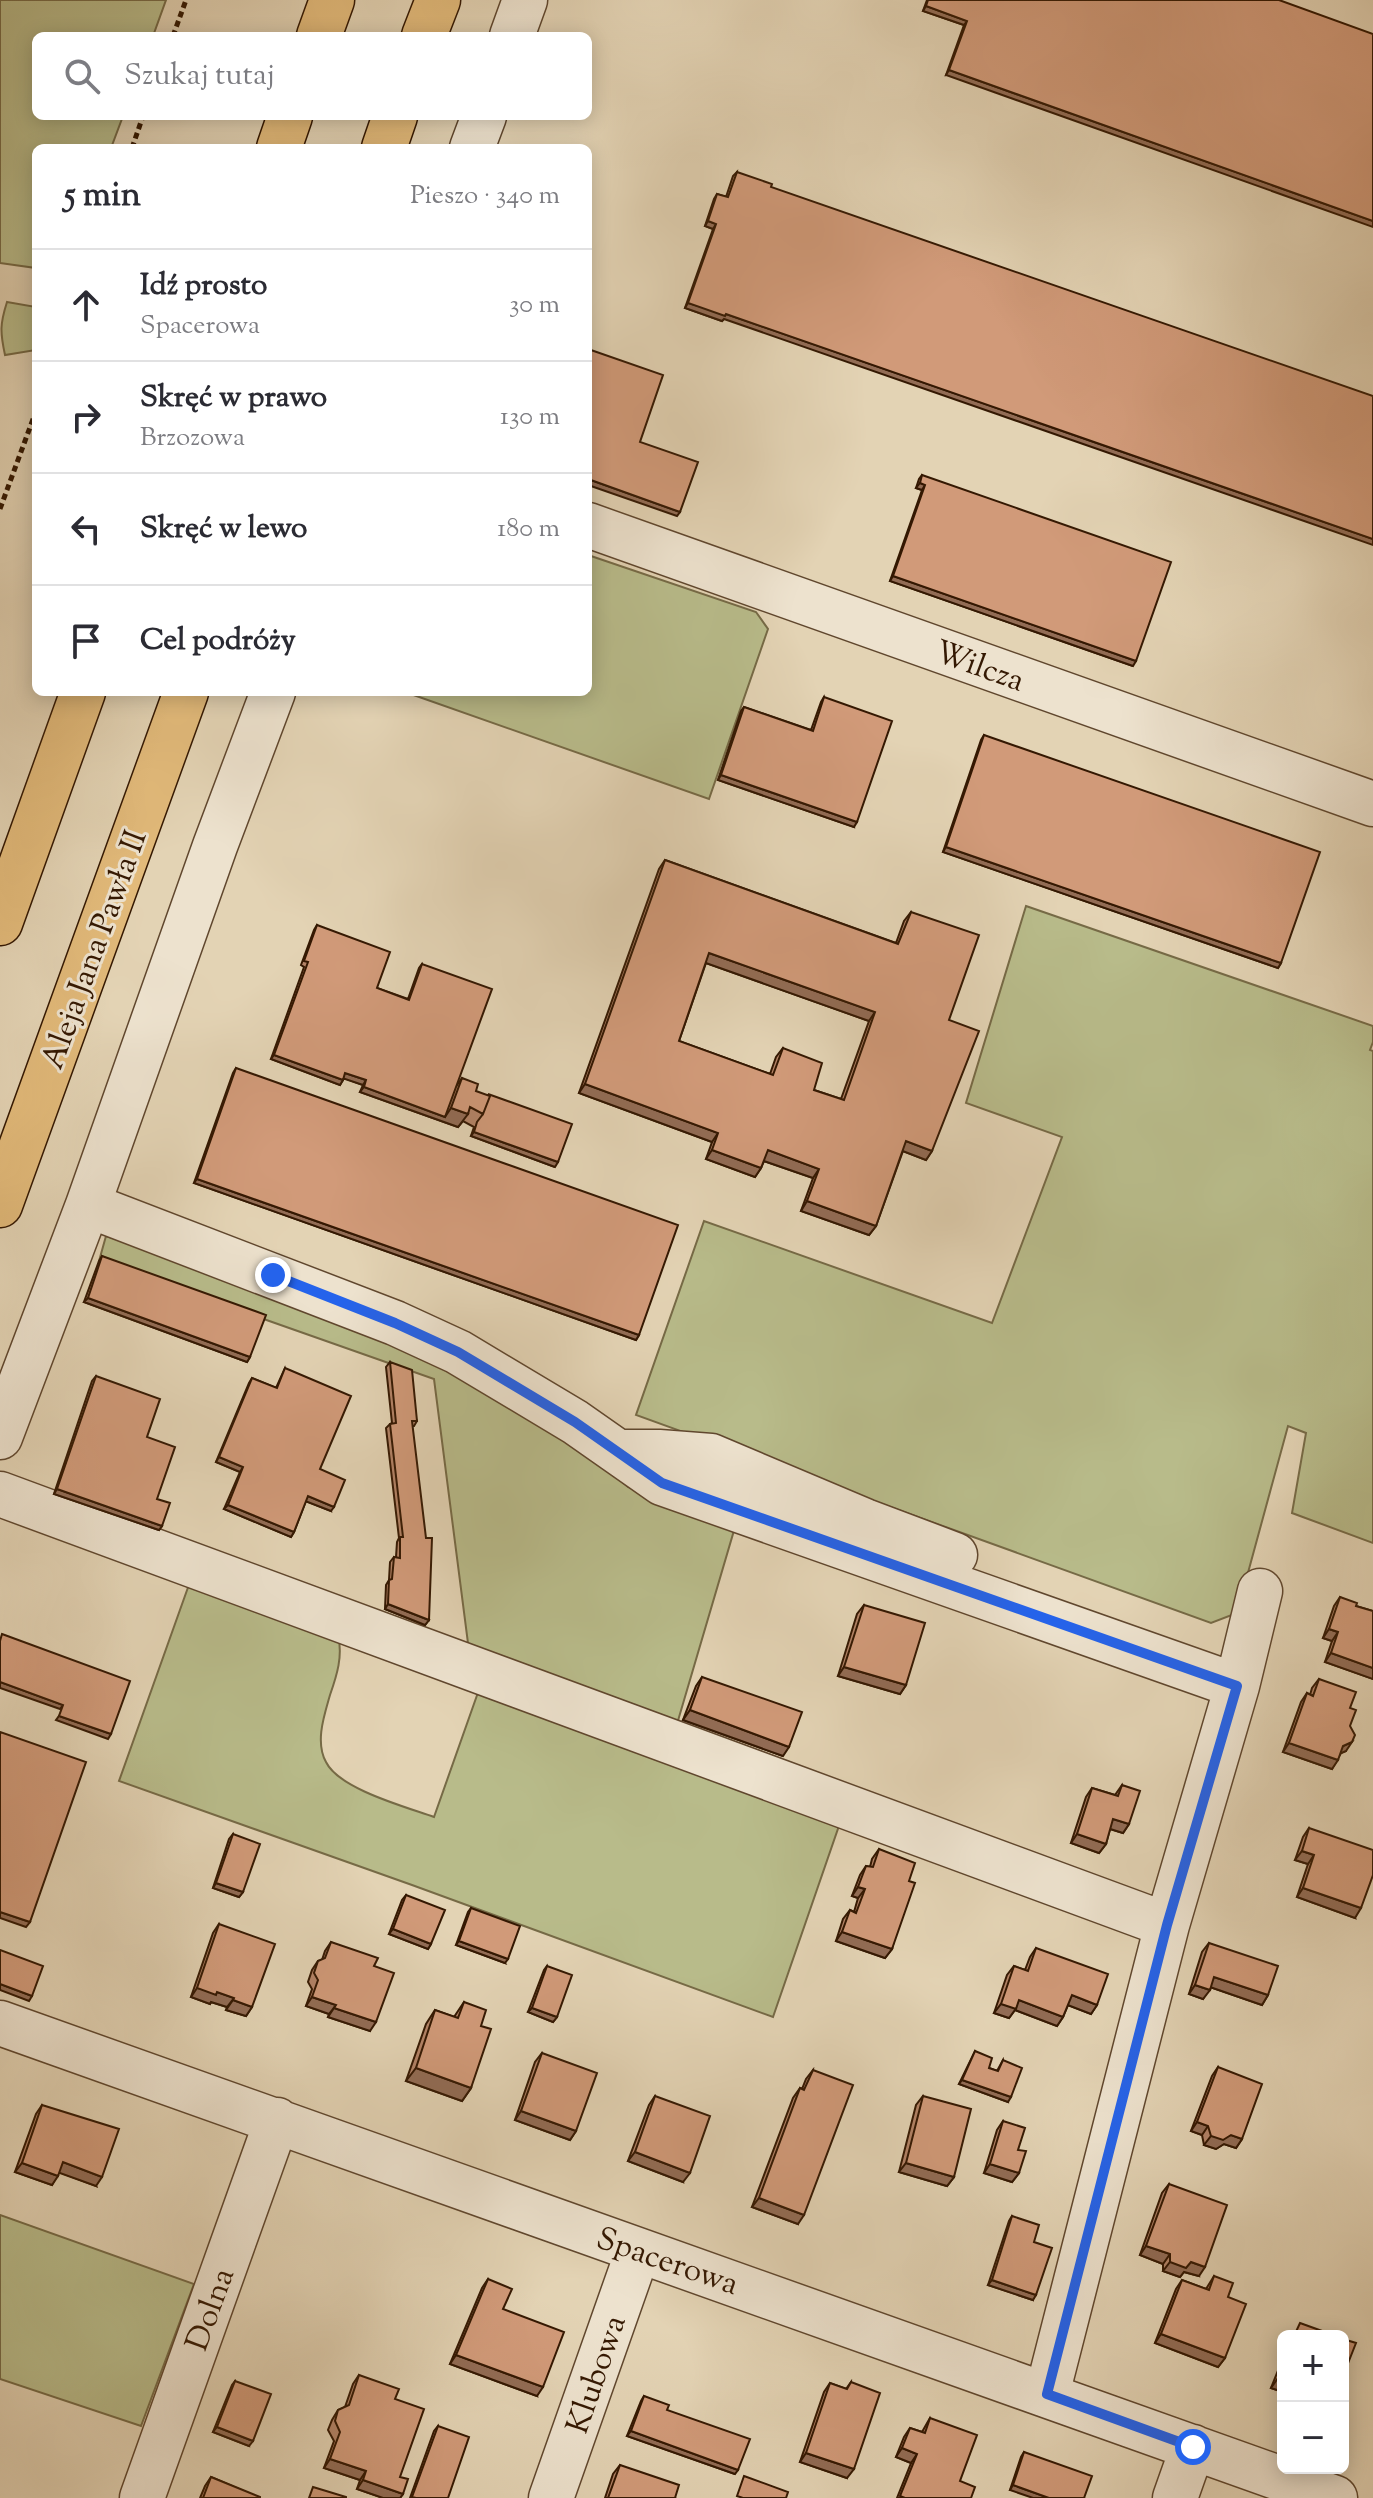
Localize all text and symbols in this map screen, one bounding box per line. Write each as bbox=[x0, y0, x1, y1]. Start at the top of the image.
search box bbox=[32, 32, 592, 120]
icon: search bbox=[60, 54, 104, 98]
text: Szukaj tutaj bbox=[124, 55, 275, 98]
text: 5 min bbox=[64, 172, 141, 221]
text: Pieszo · 340 m bbox=[410, 178, 560, 215]
text: Idź prosto bbox=[140, 265, 267, 308]
icon: ahead bbox=[64, 283, 108, 327]
text: 30 m bbox=[509, 287, 560, 324]
text: Spacerowa bbox=[140, 308, 260, 345]
text: Skręć w prawo bbox=[140, 377, 327, 420]
icon: right bbox=[64, 395, 108, 439]
text: 130 m bbox=[500, 399, 560, 436]
text: Brzozowa bbox=[140, 420, 245, 457]
icon: left bbox=[64, 507, 108, 551]
text: Skręć w lewo bbox=[140, 508, 307, 551]
text: 180 m bbox=[497, 511, 560, 548]
icon: arrive bbox=[64, 619, 108, 663]
text: Cel podróży bbox=[140, 620, 296, 663]
street label: Wilcza bbox=[928, 630, 1031, 705]
street label: Aleja Jana Pawła II bbox=[31, 824, 160, 1076]
route end bbox=[255, 1257, 291, 1293]
street label: Spacerowa bbox=[590, 2217, 745, 2309]
street label: Dolna bbox=[176, 2262, 248, 2358]
street label: Klubowa bbox=[556, 2309, 640, 2440]
map controls bbox=[1277, 2330, 1349, 2474]
button: + bbox=[1277, 2330, 1349, 2402]
button: − bbox=[1277, 2402, 1349, 2474]
route start bbox=[1175, 2429, 1211, 2465]

